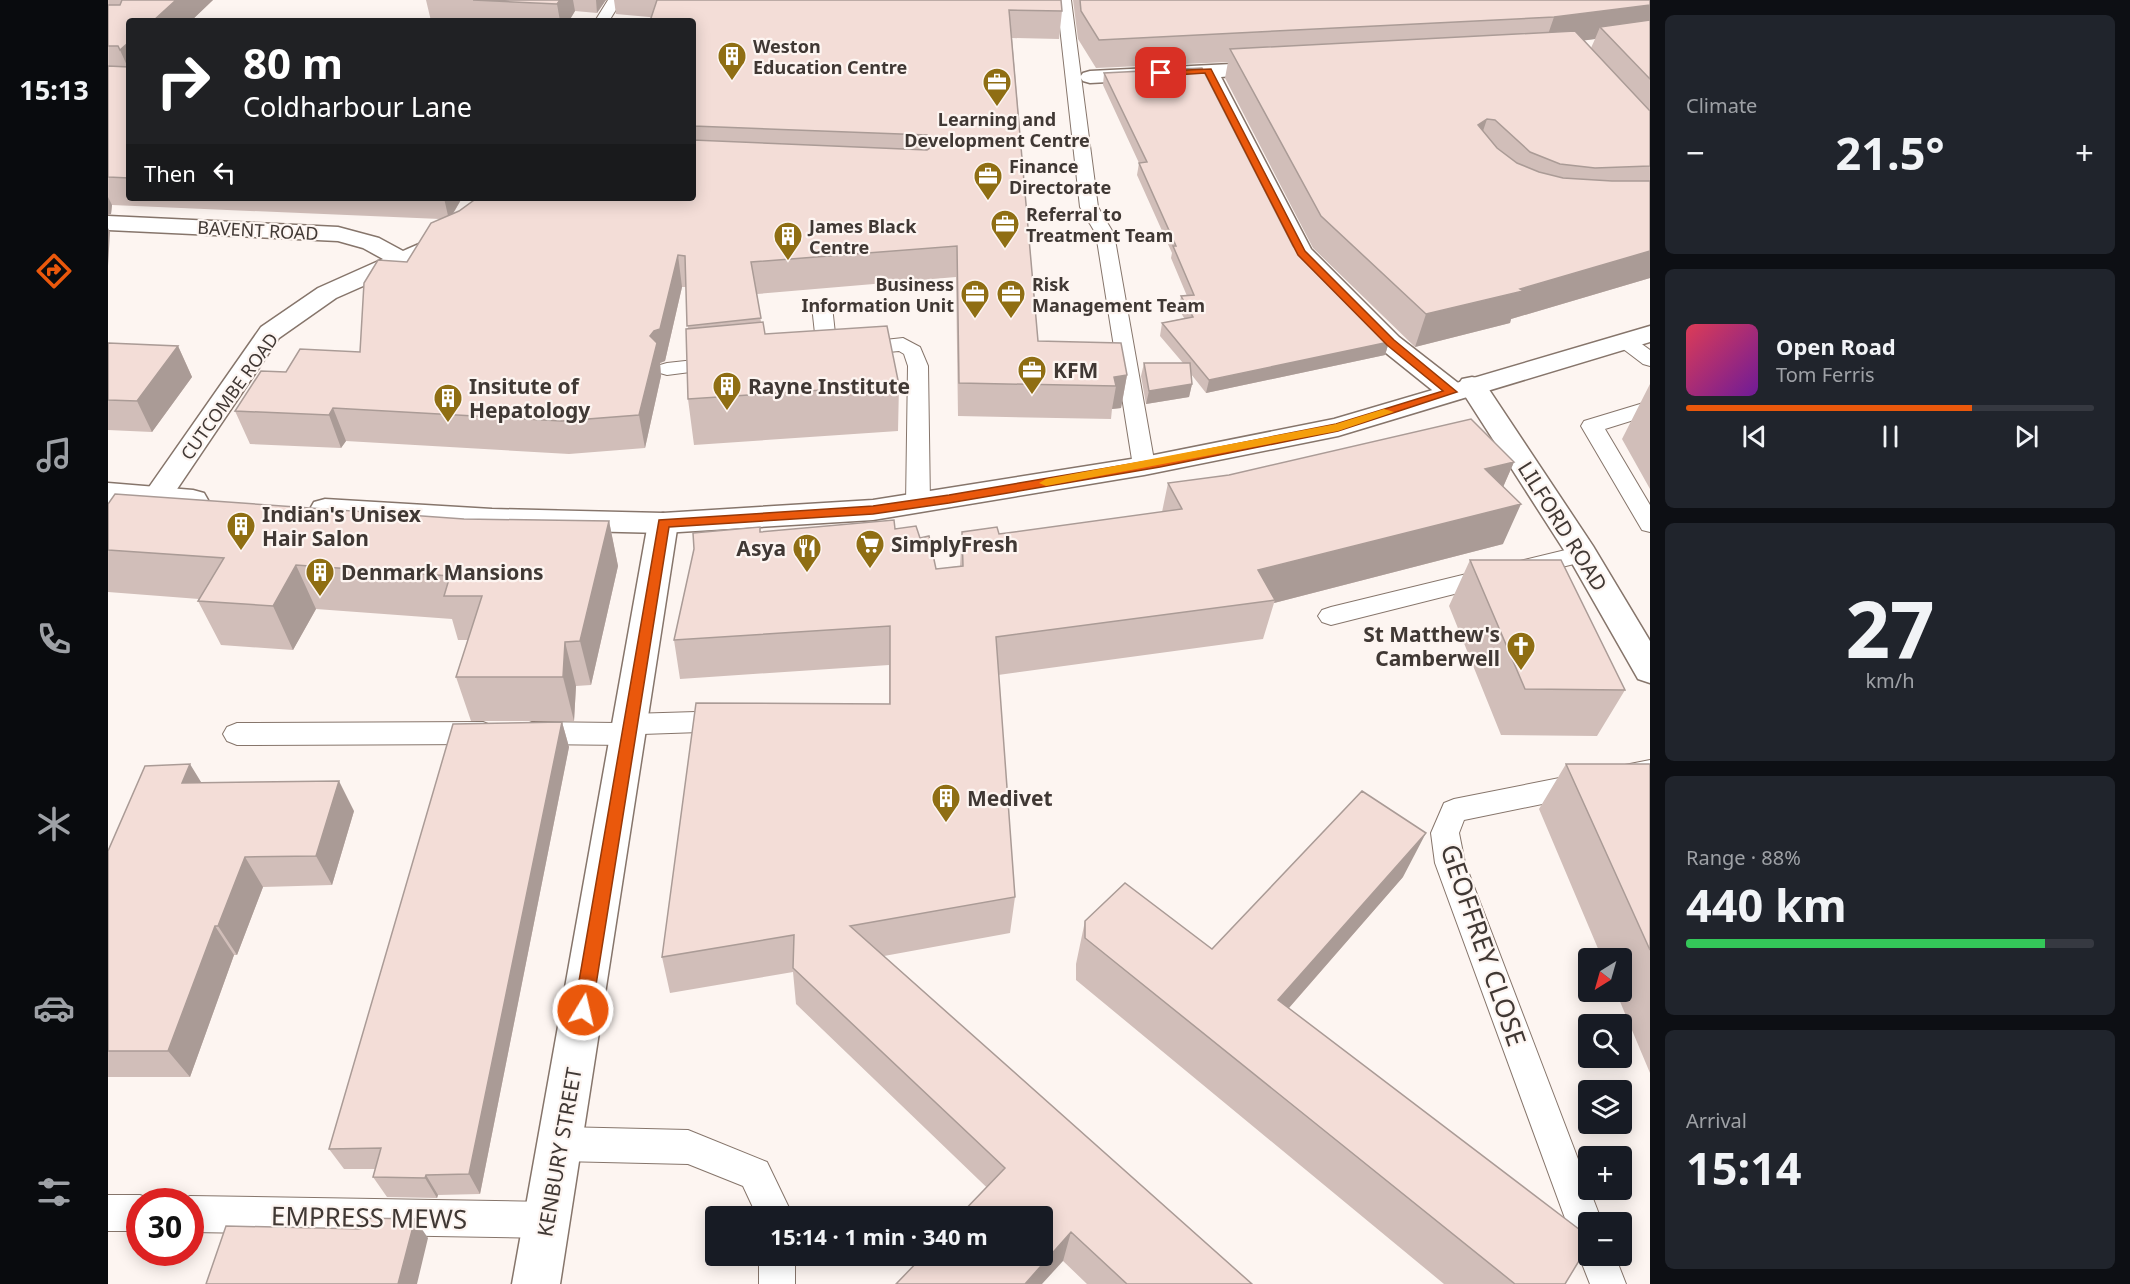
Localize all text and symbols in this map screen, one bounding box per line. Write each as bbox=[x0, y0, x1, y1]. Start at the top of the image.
text: 80 m bbox=[243, 34, 343, 91]
place label: Weston Education Centre bbox=[753, 34, 907, 79]
building icon: Weston Education Centre bbox=[716, 40, 748, 82]
icon: right bbox=[144, 42, 222, 120]
pin bbox=[1135, 47, 1186, 98]
icon: arrive bbox=[1144, 56, 1177, 89]
office icon: Learning and Development Centre bbox=[981, 66, 1013, 108]
text: 15:13 bbox=[19, 71, 89, 108]
text: Coldharbour Lane bbox=[243, 88, 472, 125]
text: Climate bbox=[1686, 92, 1757, 119]
place label: Learning and Development Centre bbox=[904, 107, 1090, 152]
text: 21.5° bbox=[1836, 122, 1944, 183]
text: − bbox=[1686, 130, 1705, 175]
text: + bbox=[2075, 130, 2094, 175]
place label: Finance Directorate bbox=[1009, 154, 1111, 199]
icon: left bbox=[208, 156, 241, 189]
text: Then bbox=[144, 158, 196, 188]
office icon: Finance Directorate bbox=[972, 160, 1004, 202]
place label: Referral to Treatment Team bbox=[1026, 202, 1173, 247]
office icon: Referral to Treatment Team bbox=[989, 208, 1021, 250]
place label: James Black Centre bbox=[807, 214, 917, 259]
street label: BAVENT ROAD bbox=[197, 215, 319, 245]
building icon: James Black Centre bbox=[772, 220, 804, 262]
icon: directions bbox=[33, 250, 75, 292]
place label: Business Information Unit bbox=[801, 272, 954, 317]
place label: Risk Management Team bbox=[1032, 272, 1205, 317]
office icon: Business Information Unit bbox=[959, 278, 991, 320]
office icon: Risk Management Team bbox=[995, 278, 1027, 320]
street label: CUTCOMBE ROAD bbox=[175, 328, 283, 464]
text: Open Road bbox=[1776, 331, 1896, 361]
office icon: KFM bbox=[1016, 354, 1048, 396]
place label: KFM bbox=[1053, 356, 1098, 384]
text: Tom Ferris bbox=[1776, 361, 1875, 388]
building icon: Rayne Institute bbox=[711, 370, 743, 412]
place label: Insitute of Hepatology bbox=[469, 372, 590, 424]
place label: Rayne Institute bbox=[748, 372, 910, 400]
building icon: Insitute of Hepatology bbox=[432, 382, 464, 424]
icon: previous bbox=[1738, 420, 1771, 453]
icon: pause bbox=[1874, 420, 1907, 453]
icon: next bbox=[2010, 420, 2043, 453]
icon: music bbox=[33, 434, 75, 476]
street label: LILFORD ROAD bbox=[1512, 456, 1614, 596]
place label: Indian's Unisex Hair Salon bbox=[262, 500, 422, 552]
building icon: Indian's Unisex Hair Salon bbox=[225, 510, 257, 552]
supermarket icon: SimplyFresh bbox=[854, 528, 886, 570]
place label: SimplyFresh bbox=[891, 530, 1018, 558]
restaurant icon: Asya bbox=[791, 532, 823, 574]
place label: Asya bbox=[736, 534, 786, 562]
building icon: Denmark Mansions bbox=[304, 556, 336, 598]
place label: Denmark Mansions bbox=[341, 558, 544, 586]
text: 27 bbox=[1845, 575, 1935, 681]
icon: phone bbox=[33, 618, 75, 660]
place label: St Matthew's Camberwell bbox=[1363, 620, 1500, 672]
church icon: St Matthew's Camberwell bbox=[1505, 630, 1537, 672]
text: km/h bbox=[1865, 667, 1915, 694]
building icon: Medivet bbox=[930, 782, 962, 824]
place label: Medivet bbox=[967, 784, 1053, 812]
icon: climate bbox=[33, 803, 75, 845]
street label: GEOFFREY CLOSE bbox=[1433, 839, 1535, 1051]
text: Range · 88% bbox=[1686, 844, 1801, 871]
text: 440 km bbox=[1686, 874, 1847, 935]
north arrow bbox=[1578, 948, 1632, 1002]
map controls bbox=[1578, 948, 1632, 1266]
position arrow bbox=[551, 978, 615, 1042]
icon: car bbox=[33, 987, 75, 1029]
button: search bbox=[1578, 1014, 1632, 1068]
street label: KENBURY STREET bbox=[530, 1065, 588, 1239]
button: layers bbox=[1578, 1080, 1632, 1134]
text: Arrival bbox=[1686, 1107, 1747, 1134]
text: 15:14 bbox=[1686, 1137, 1802, 1198]
button: + bbox=[1578, 1146, 1632, 1200]
icon: filters bbox=[33, 1171, 75, 1213]
speed limit sign: 30 bbox=[126, 1188, 204, 1266]
street label: EMPRESS MEWS bbox=[271, 1197, 467, 1237]
button: − bbox=[1578, 1212, 1632, 1266]
text: 15:14 · 1 min · 340 m bbox=[770, 1221, 988, 1251]

